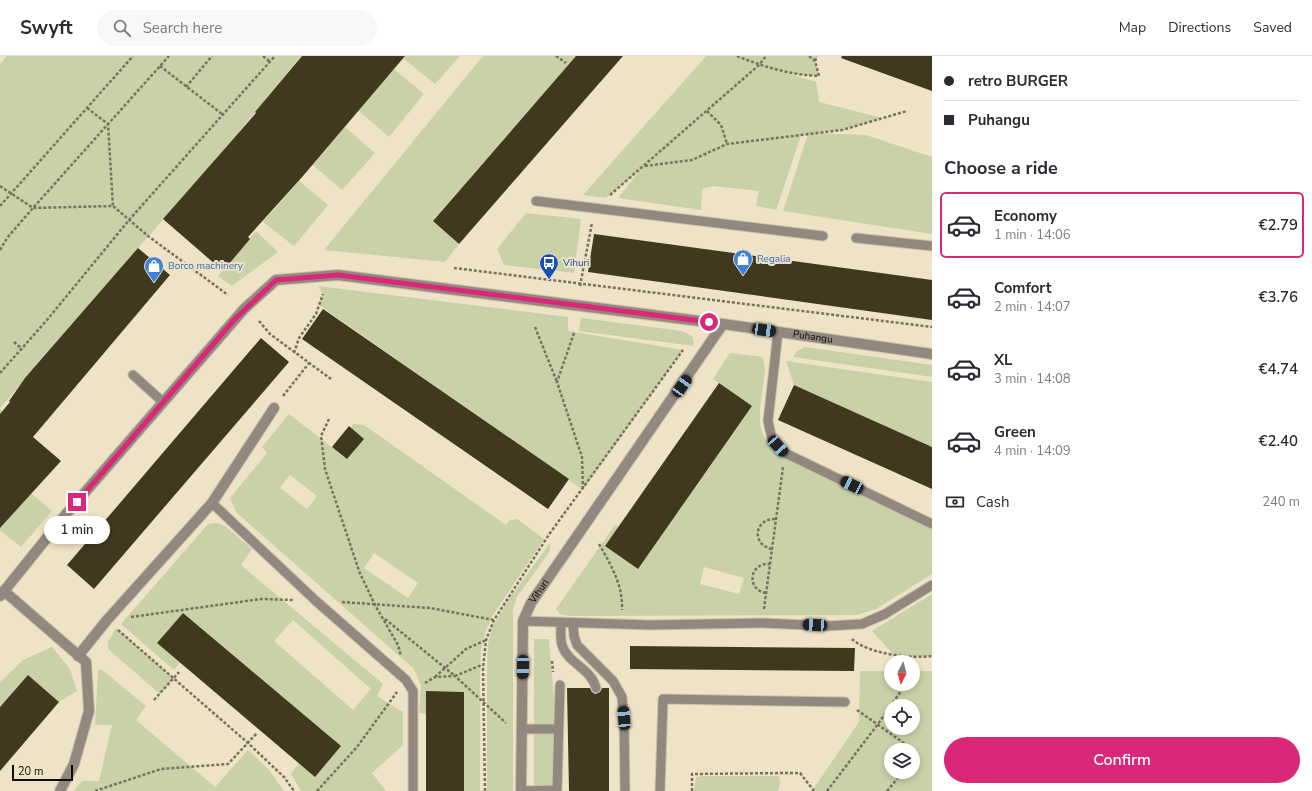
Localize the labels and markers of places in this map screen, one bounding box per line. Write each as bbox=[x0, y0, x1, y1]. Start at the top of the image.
shop icon: Regalia bbox=[732, 248, 754, 276]
bus stop icon: Vihuri bbox=[538, 252, 560, 280]
place label: Regalia bbox=[757, 252, 791, 266]
shop icon: Borco machinery bbox=[143, 255, 165, 283]
place label: Vihuri bbox=[562, 256, 589, 270]
place label: Borco machinery bbox=[168, 259, 244, 273]

